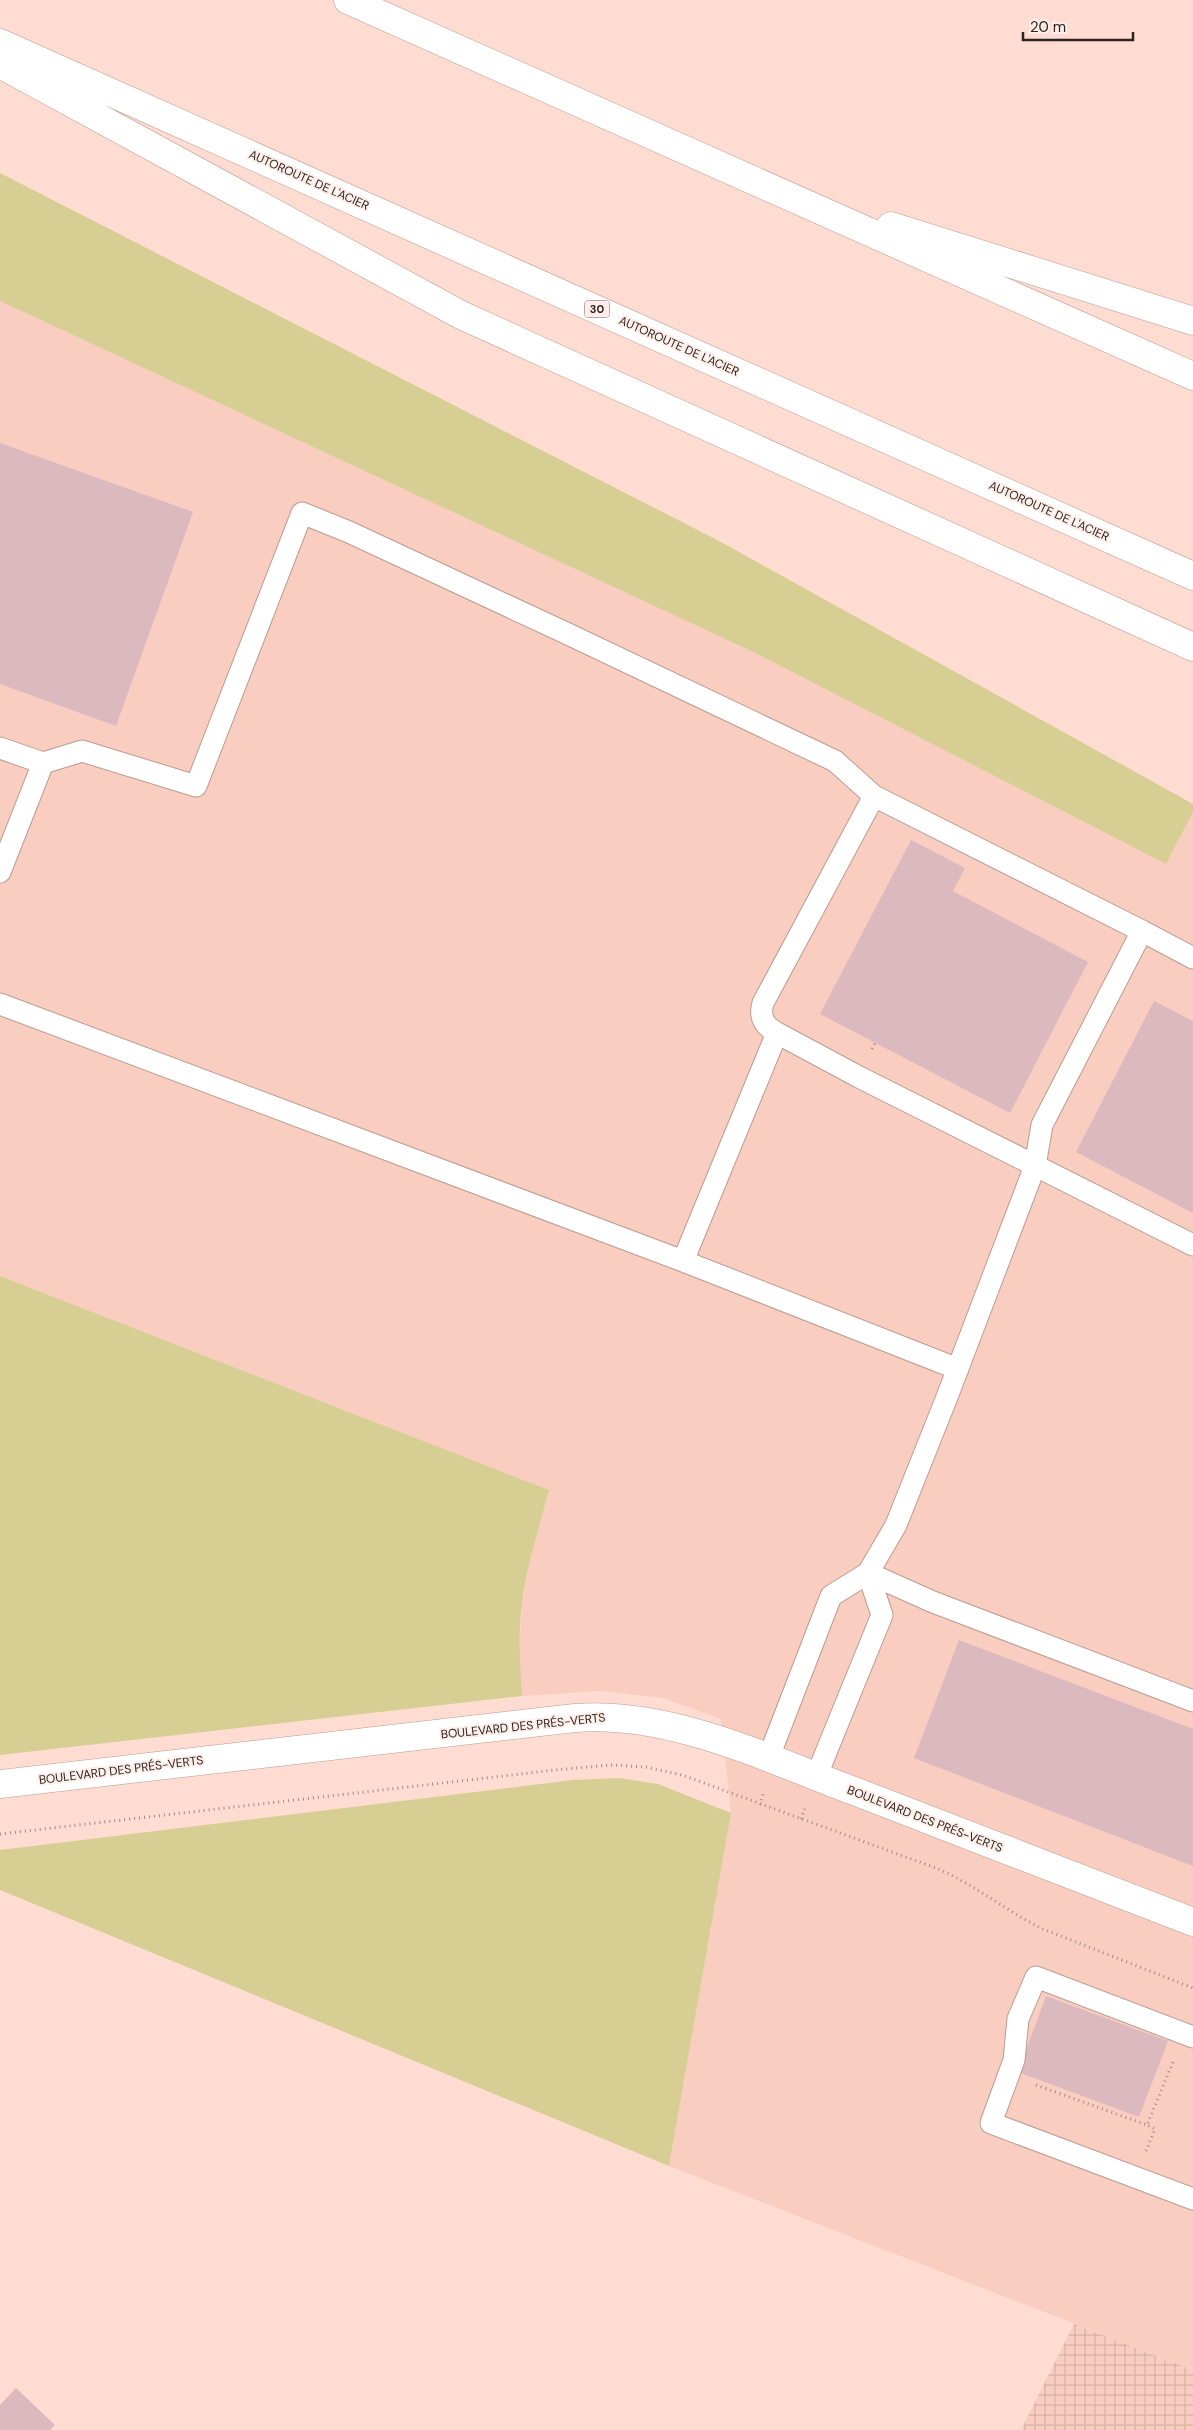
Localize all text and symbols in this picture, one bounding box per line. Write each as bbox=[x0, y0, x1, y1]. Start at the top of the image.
scale bar bbox=[1023, 10, 1133, 42]
text: 20 m bbox=[1030, 17, 1066, 37]
street label: AUTOROUTE DE L'ACIER bbox=[246, 146, 372, 214]
road number: 30 bbox=[584, 300, 610, 318]
street label: AUTOROUTE DE L'ACIER bbox=[616, 312, 742, 380]
street label: AUTOROUTE DE L'ACIER bbox=[986, 477, 1112, 545]
street label: BOULEVARD DES PRÉS-VERTS bbox=[440, 1709, 606, 1743]
street label: BOULEVARD DES PRÉS-VERTS bbox=[38, 1752, 204, 1788]
street label: BOULEVARD DES PRÉS-VERTS bbox=[845, 1782, 1005, 1856]

